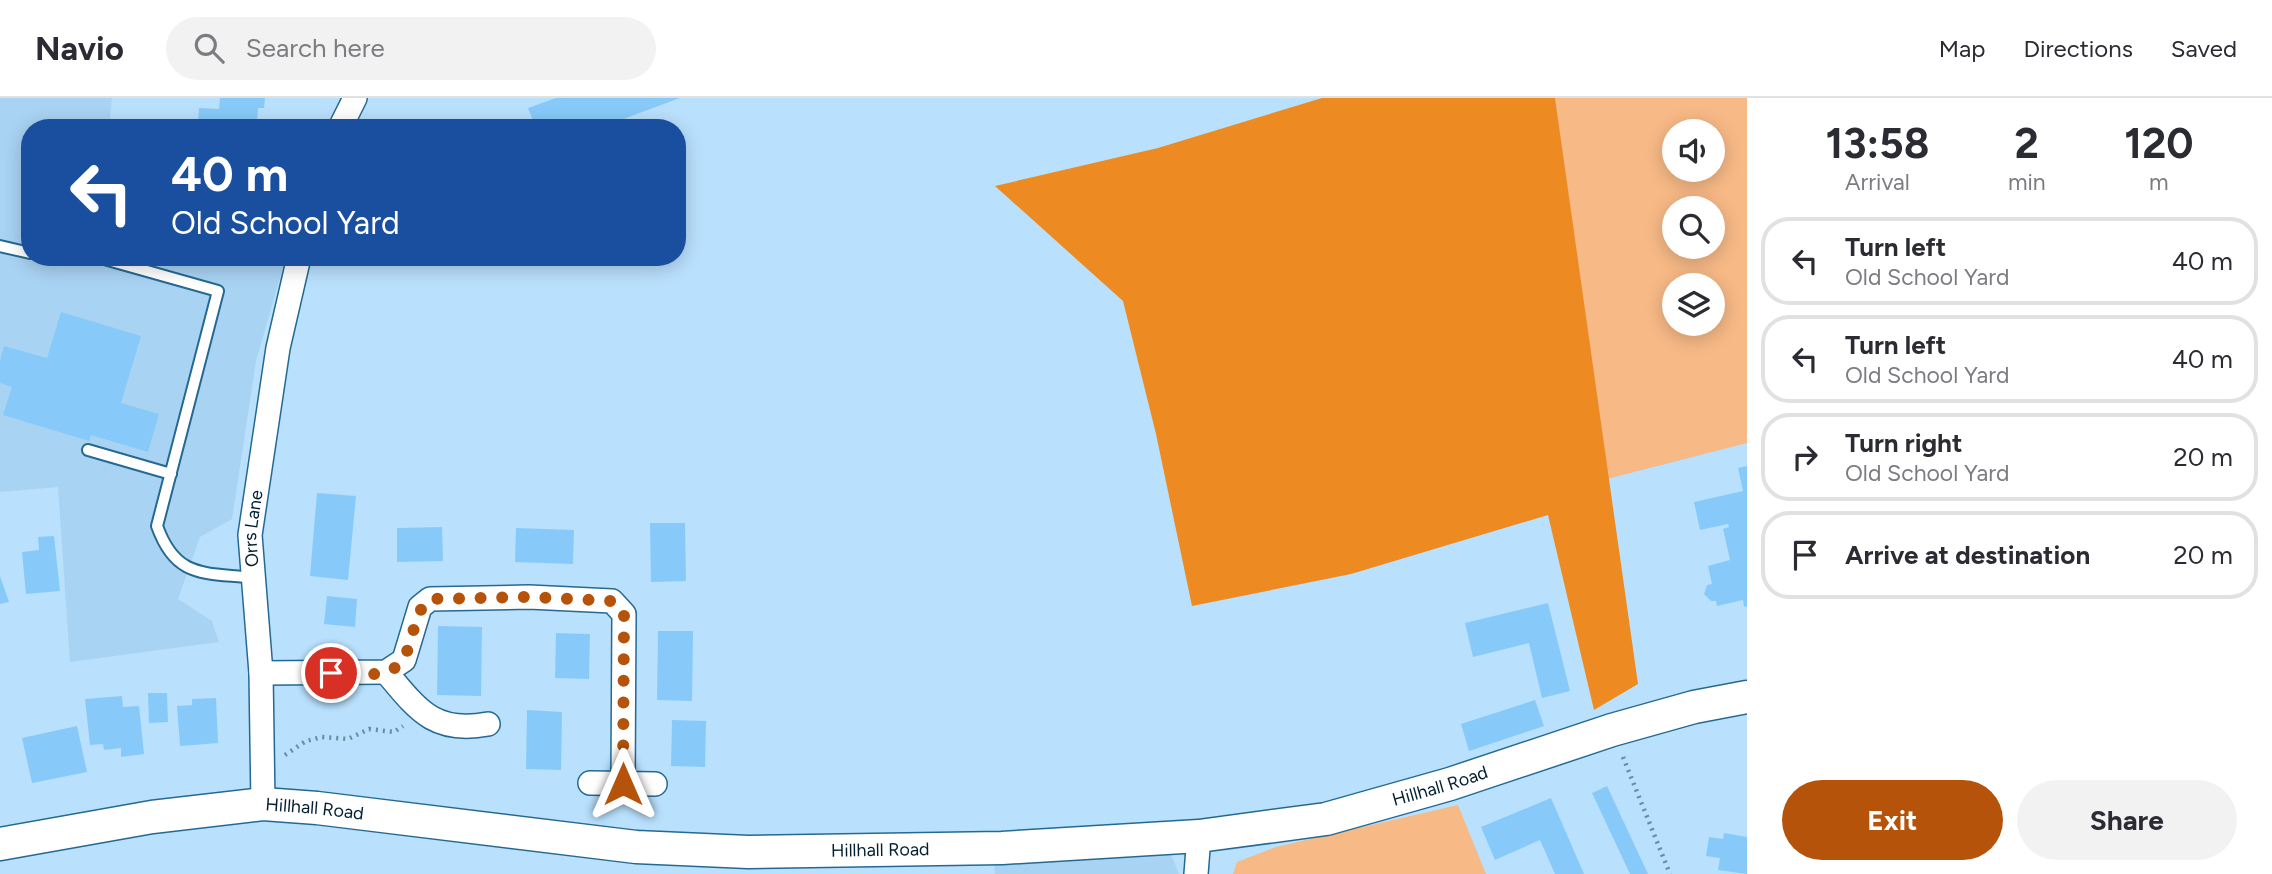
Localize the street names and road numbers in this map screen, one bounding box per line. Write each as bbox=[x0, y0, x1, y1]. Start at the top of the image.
street label: Orrs Lane bbox=[239, 488, 268, 568]
street label: Hillhall Road bbox=[1390, 761, 1491, 811]
street label: Hillhall Road bbox=[265, 793, 365, 825]
street label: Hillhall Road bbox=[831, 838, 930, 862]

